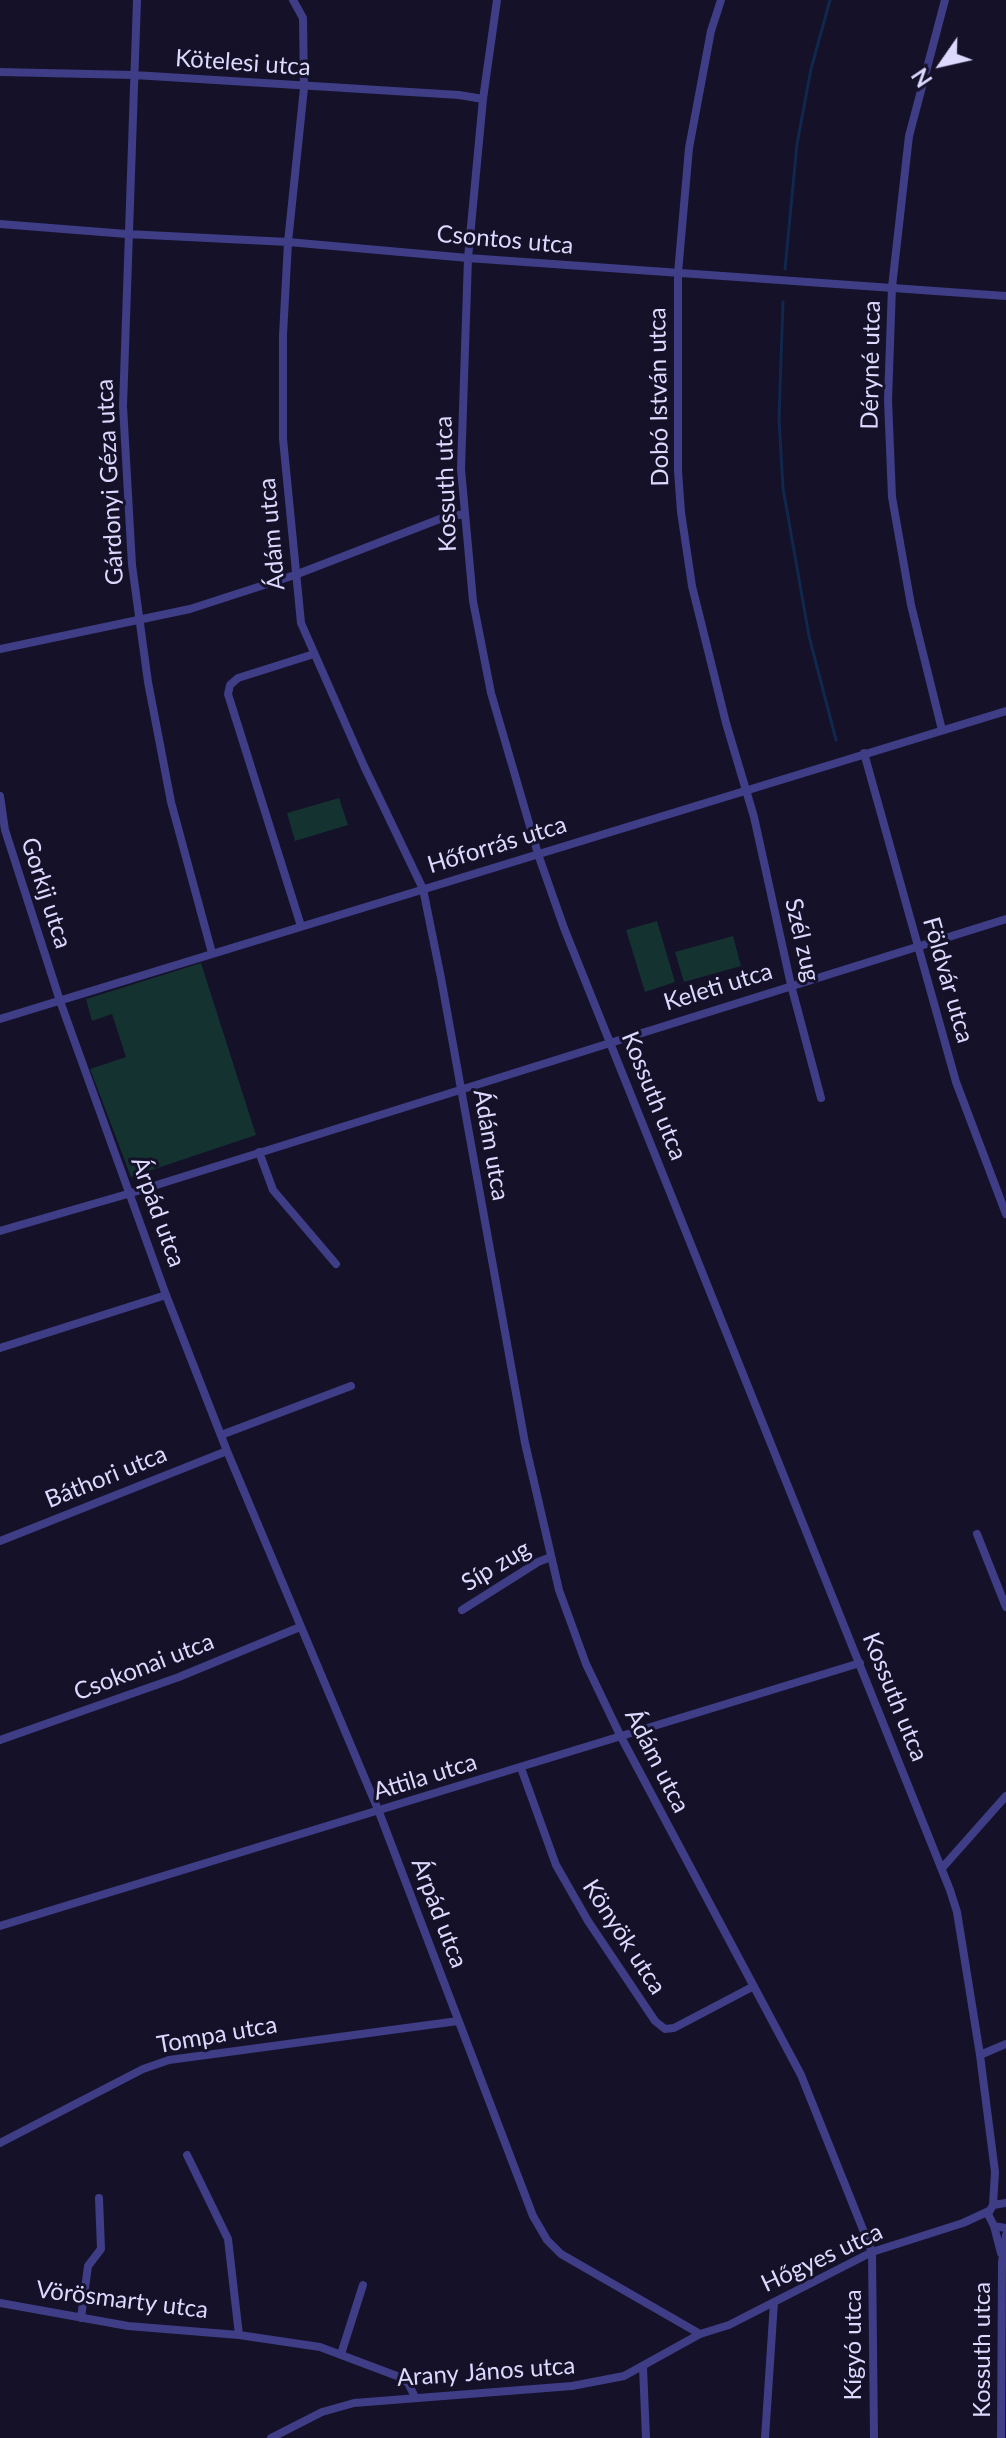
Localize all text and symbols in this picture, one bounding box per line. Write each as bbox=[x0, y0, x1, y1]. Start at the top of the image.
north arrow bbox=[902, 24, 982, 104]
street label: Kötelesi utca bbox=[174, 44, 312, 82]
text: N bbox=[906, 63, 938, 92]
street label: Csontos utca bbox=[435, 220, 575, 260]
street label: Déryné utca bbox=[855, 300, 887, 430]
street label: Dobó István utca bbox=[643, 307, 675, 487]
street label: Gárdonyi Géza utca bbox=[90, 378, 130, 586]
street label: Kossuth utca bbox=[429, 415, 463, 553]
street label: Ádám utca bbox=[253, 477, 291, 591]
street label: Hőforrás utca bbox=[424, 810, 570, 880]
street label: Gorkij utca bbox=[15, 834, 77, 952]
street label: Szél zug bbox=[778, 896, 826, 984]
street label: Földvár utca bbox=[916, 914, 980, 1046]
street label: Keleti utca bbox=[660, 957, 776, 1017]
street label: Kossuth utca bbox=[615, 1027, 693, 1165]
street label: Ádám utca bbox=[467, 1087, 515, 1203]
street label: Árpád utca bbox=[125, 1153, 191, 1271]
street label: Báthori utca bbox=[41, 1440, 171, 1514]
street label: Síp zug bbox=[456, 1534, 536, 1598]
street label: Csokonai utca bbox=[70, 1627, 218, 1707]
street label: Kossuth utca bbox=[856, 1628, 934, 1766]
street label: Ádám utca bbox=[619, 1704, 695, 1818]
street label: Attila utca bbox=[370, 1748, 480, 1806]
street label: Árpád utca bbox=[405, 1854, 473, 1972]
street label: Könyök utca bbox=[576, 1874, 672, 2000]
street label: Tompa utca bbox=[155, 2010, 279, 2060]
street label: Hőgyes utca bbox=[757, 2217, 887, 2299]
street label: Vörösmarty utca bbox=[34, 2275, 210, 2325]
street label: Kossuth utca bbox=[968, 2282, 996, 2418]
street label: Kígyó utca bbox=[839, 2289, 867, 2401]
street label: Arany János utca bbox=[396, 2351, 576, 2393]

